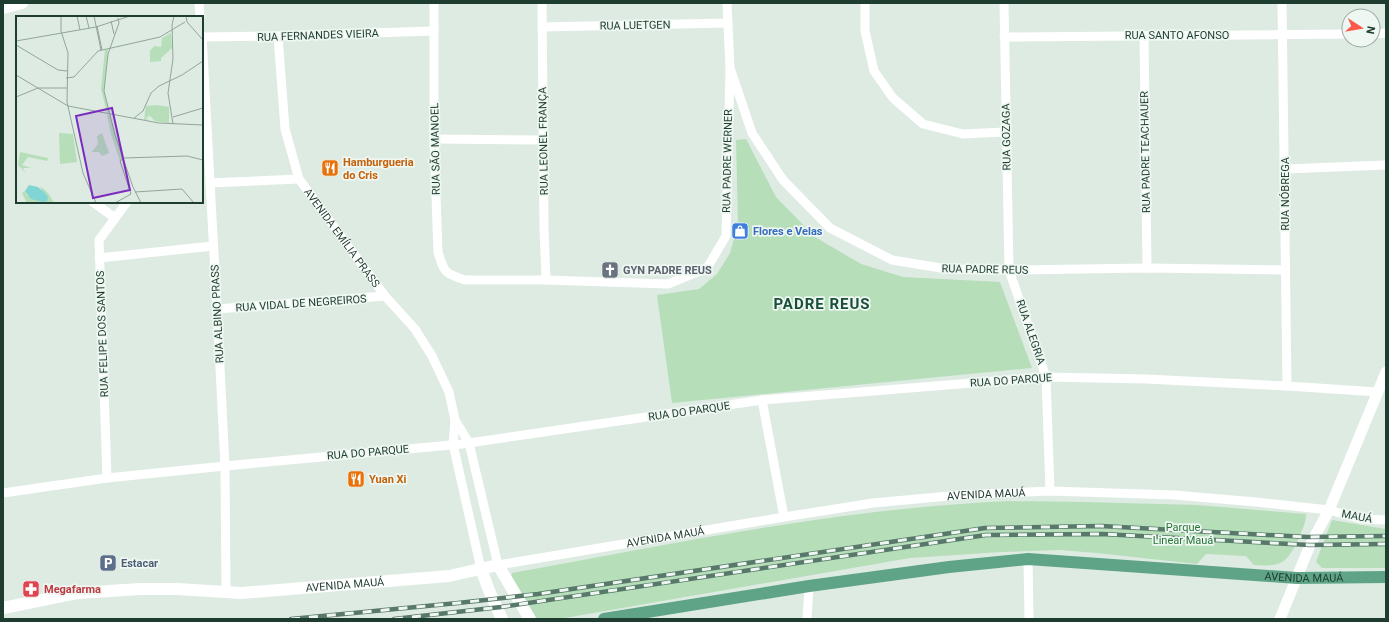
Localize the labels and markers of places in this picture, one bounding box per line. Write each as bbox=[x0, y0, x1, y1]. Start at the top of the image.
place label: Hamburgueria do Cris bbox=[343, 156, 414, 182]
restaurant icon: Hamburgueria do Cris bbox=[320, 158, 340, 178]
shop icon: Flores e Velas bbox=[730, 221, 750, 241]
place label: Flores e Velas bbox=[753, 225, 823, 238]
church icon: GYN PADRE REUS bbox=[600, 260, 620, 280]
place label: GYN PADRE REUS bbox=[623, 264, 712, 277]
restaurant icon: Yuan Xi bbox=[346, 469, 366, 489]
place label: Yuan Xi bbox=[369, 473, 407, 486]
parking icon: Estacar bbox=[98, 553, 118, 573]
place label: Estacar bbox=[121, 557, 158, 570]
pharmacy icon: Megafarma bbox=[21, 579, 41, 599]
place label: Megafarma bbox=[44, 583, 101, 596]

